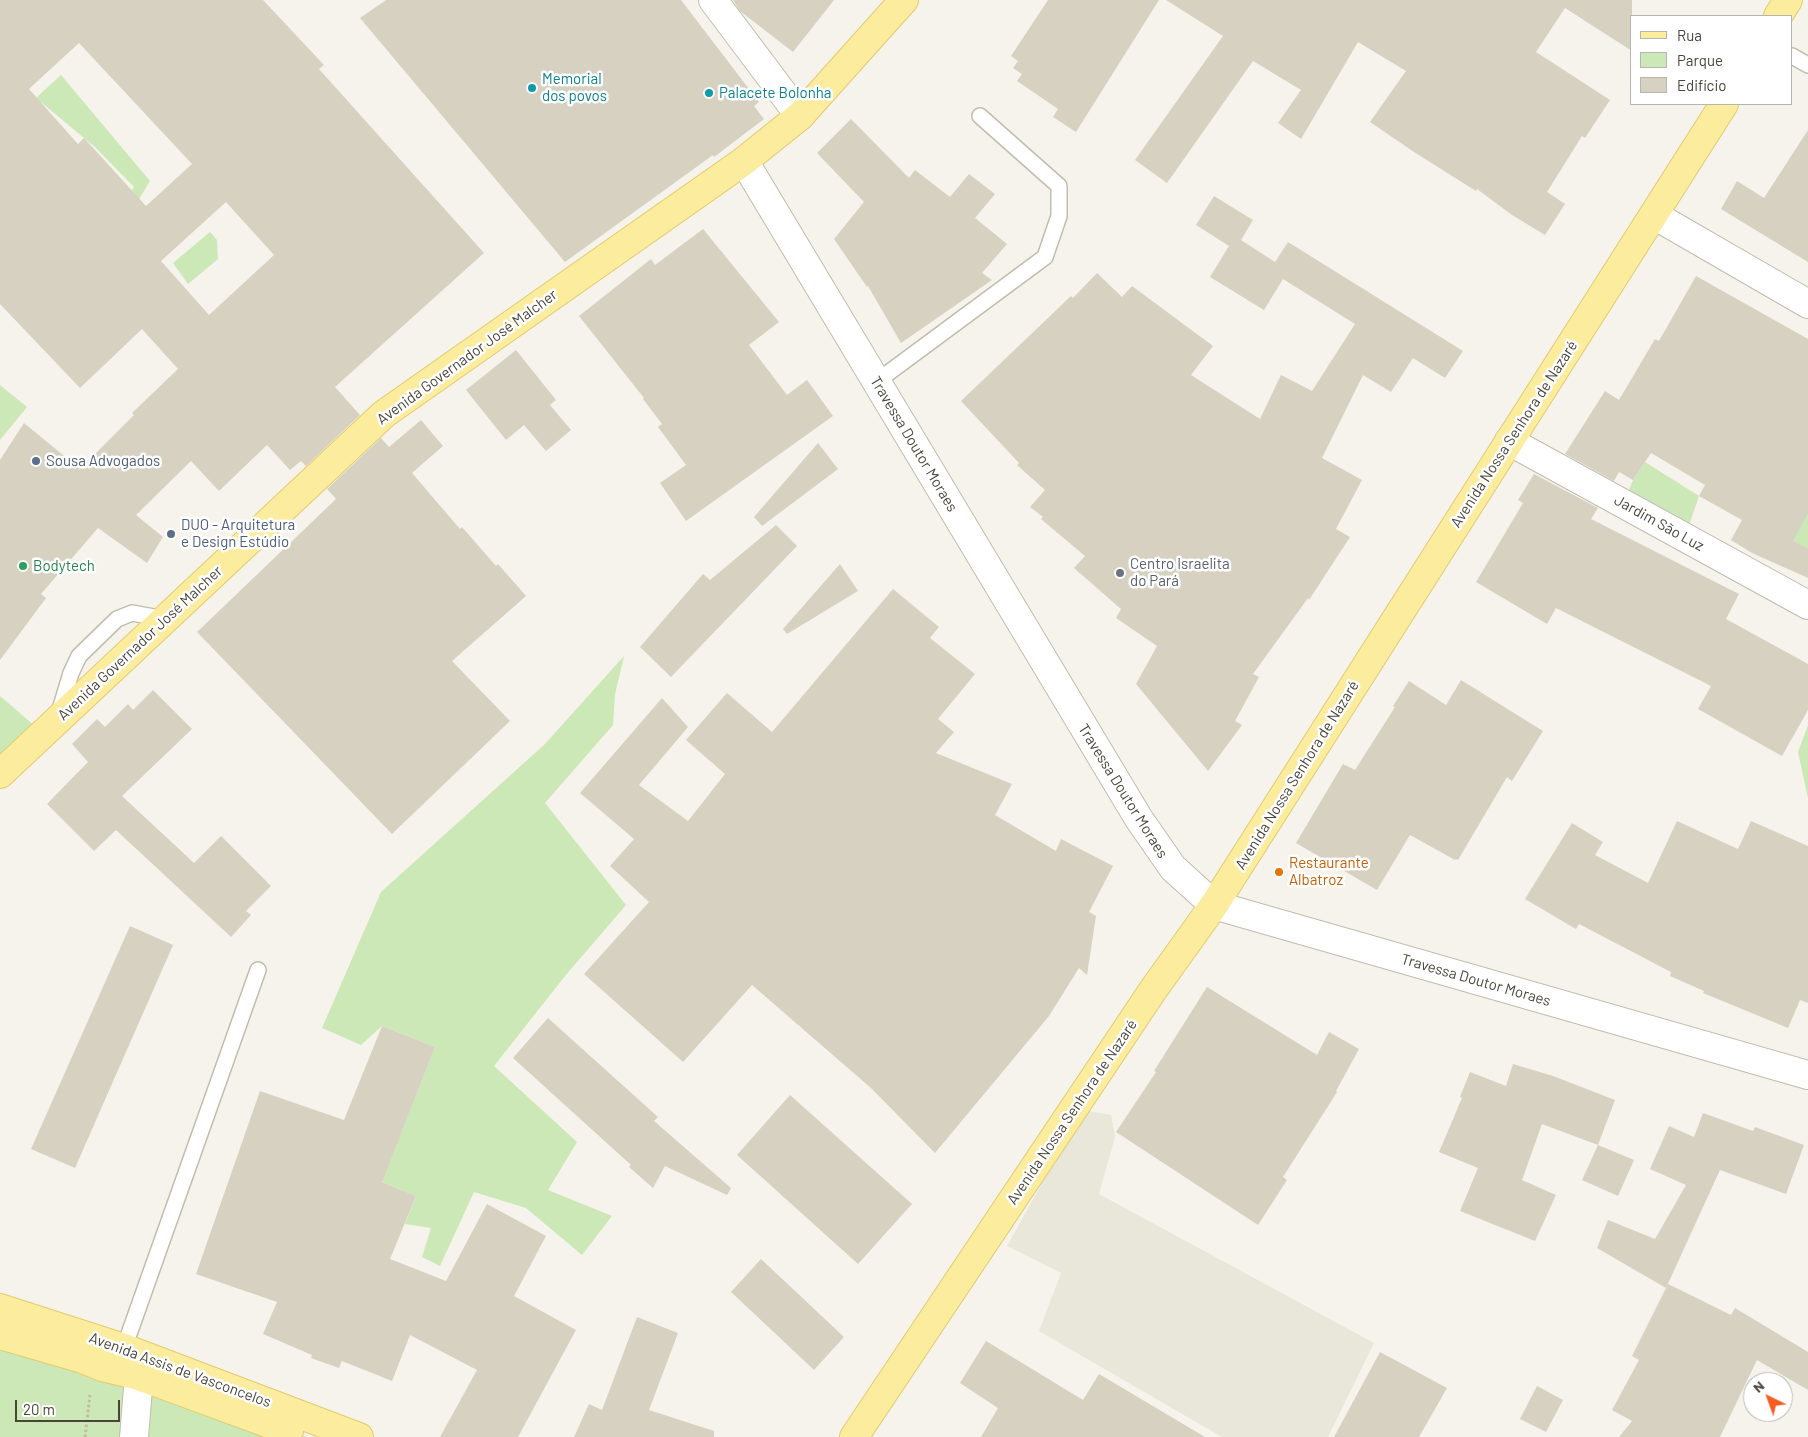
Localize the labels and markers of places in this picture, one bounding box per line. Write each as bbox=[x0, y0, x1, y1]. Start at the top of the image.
place label: Memorial dos povos bbox=[542, 70, 607, 105]
marker: Memorial dos povos bbox=[526, 82, 538, 94]
place label: Palacete Bolonha bbox=[719, 84, 832, 102]
marker: Palacete Bolonha bbox=[703, 87, 715, 99]
place label: Sousa Advogados bbox=[46, 452, 160, 470]
marker: Sousa Advogados bbox=[30, 455, 42, 467]
place label: DUO - Arquitetura e Design Estúdio bbox=[181, 516, 295, 551]
marker: DUO - Arquitetura e Design Estúdio bbox=[165, 528, 177, 540]
place label: Centro Israelita do Pará bbox=[1130, 555, 1230, 590]
place label: Bodytech bbox=[33, 557, 95, 575]
marker: Bodytech bbox=[17, 560, 29, 572]
marker: Centro Israelita do Pará bbox=[1114, 567, 1126, 579]
place label: Restaurante Albatroz bbox=[1289, 854, 1369, 889]
marker: Restaurante Albatroz bbox=[1273, 866, 1285, 878]

